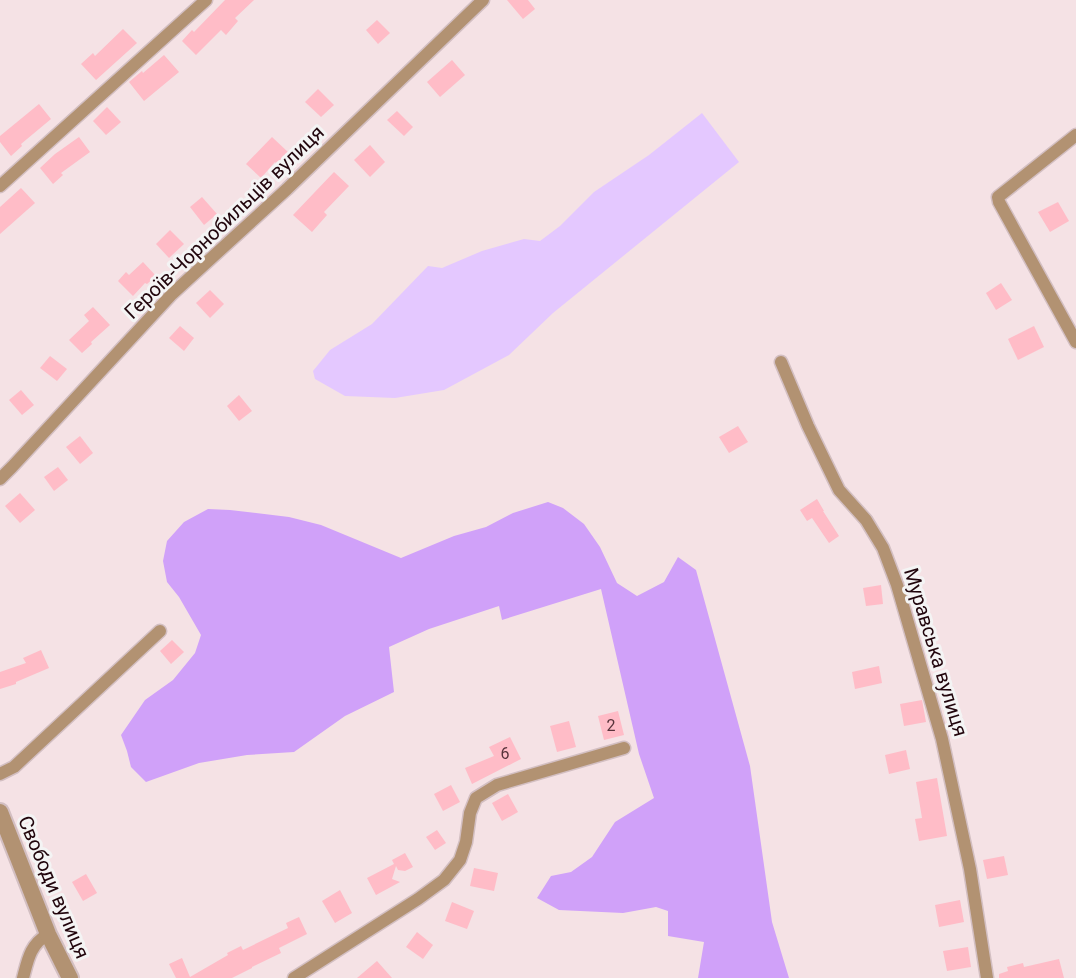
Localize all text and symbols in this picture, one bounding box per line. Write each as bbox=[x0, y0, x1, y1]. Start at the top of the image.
street label: Героїв-Чорнобильців вулиця bbox=[119, 120, 329, 324]
street label: Муравська вулиця bbox=[899, 565, 973, 739]
house number: 2 bbox=[607, 716, 616, 735]
house number: 6 bbox=[501, 744, 510, 763]
street label: Свободи вулиця bbox=[13, 812, 95, 962]

